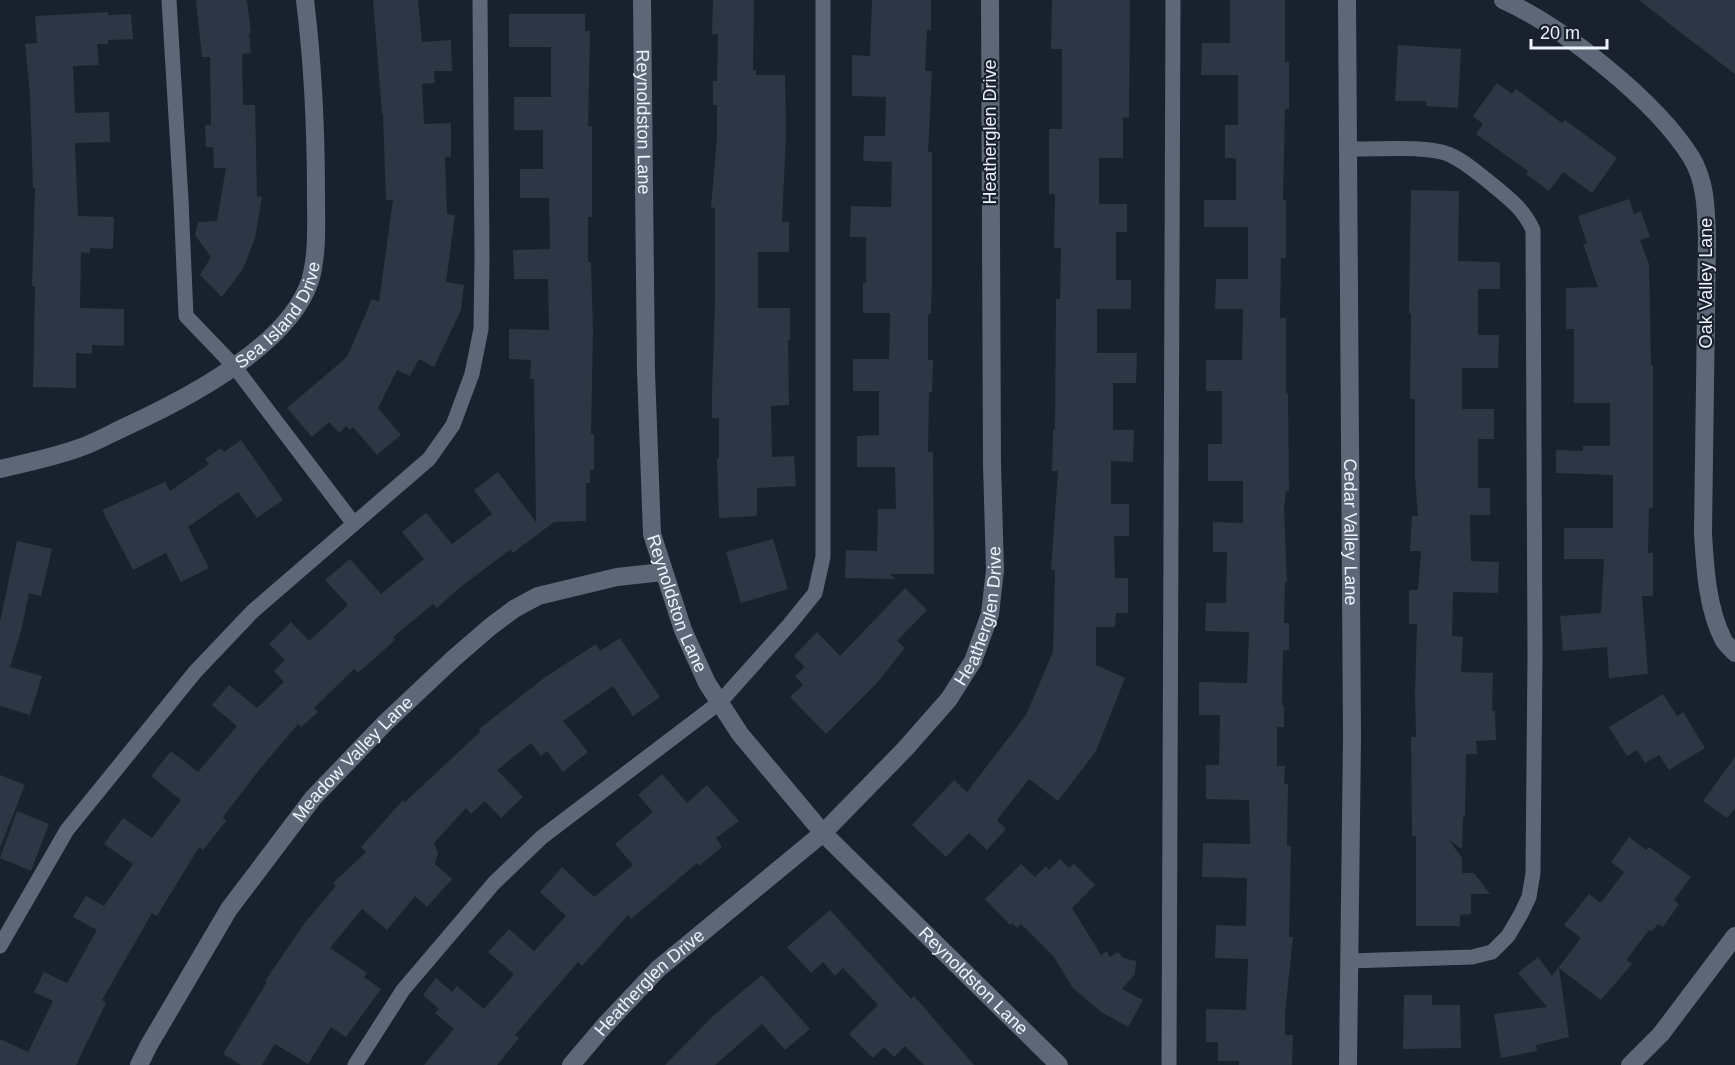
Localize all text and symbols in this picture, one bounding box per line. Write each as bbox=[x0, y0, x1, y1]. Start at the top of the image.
scale bar bbox=[1531, 12, 1608, 50]
text: 20 m bbox=[1540, 23, 1580, 43]
street label: Reynoldston Lane bbox=[633, 49, 654, 195]
street label: Heatherglen Drive bbox=[980, 59, 1000, 205]
street label: Oak Valley Lane bbox=[1696, 218, 1716, 348]
street label: Sea Island Drive bbox=[231, 260, 324, 373]
street label: Cedar Valley Lane bbox=[1340, 458, 1361, 605]
street label: Reynoldston Lane bbox=[643, 532, 711, 676]
street label: Heatherglen Drive bbox=[950, 546, 1005, 689]
street label: Meadow Valley Lane bbox=[289, 692, 417, 826]
street label: Reynoldston Lane bbox=[915, 923, 1032, 1039]
street label: Heatherglen Drive bbox=[590, 925, 708, 1040]

